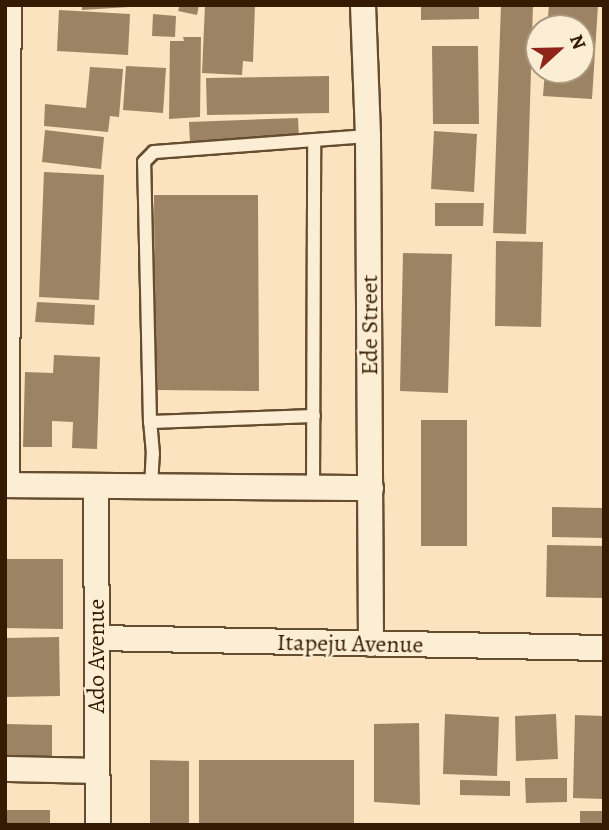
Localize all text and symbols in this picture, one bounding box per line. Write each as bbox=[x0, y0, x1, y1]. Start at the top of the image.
north arrow bbox=[525, 14, 595, 84]
text: N bbox=[563, 31, 592, 53]
street label: Ede Street bbox=[356, 275, 384, 375]
street label: Ado Avenue bbox=[83, 599, 111, 713]
street label: Itapeju Avenue bbox=[277, 628, 423, 660]

